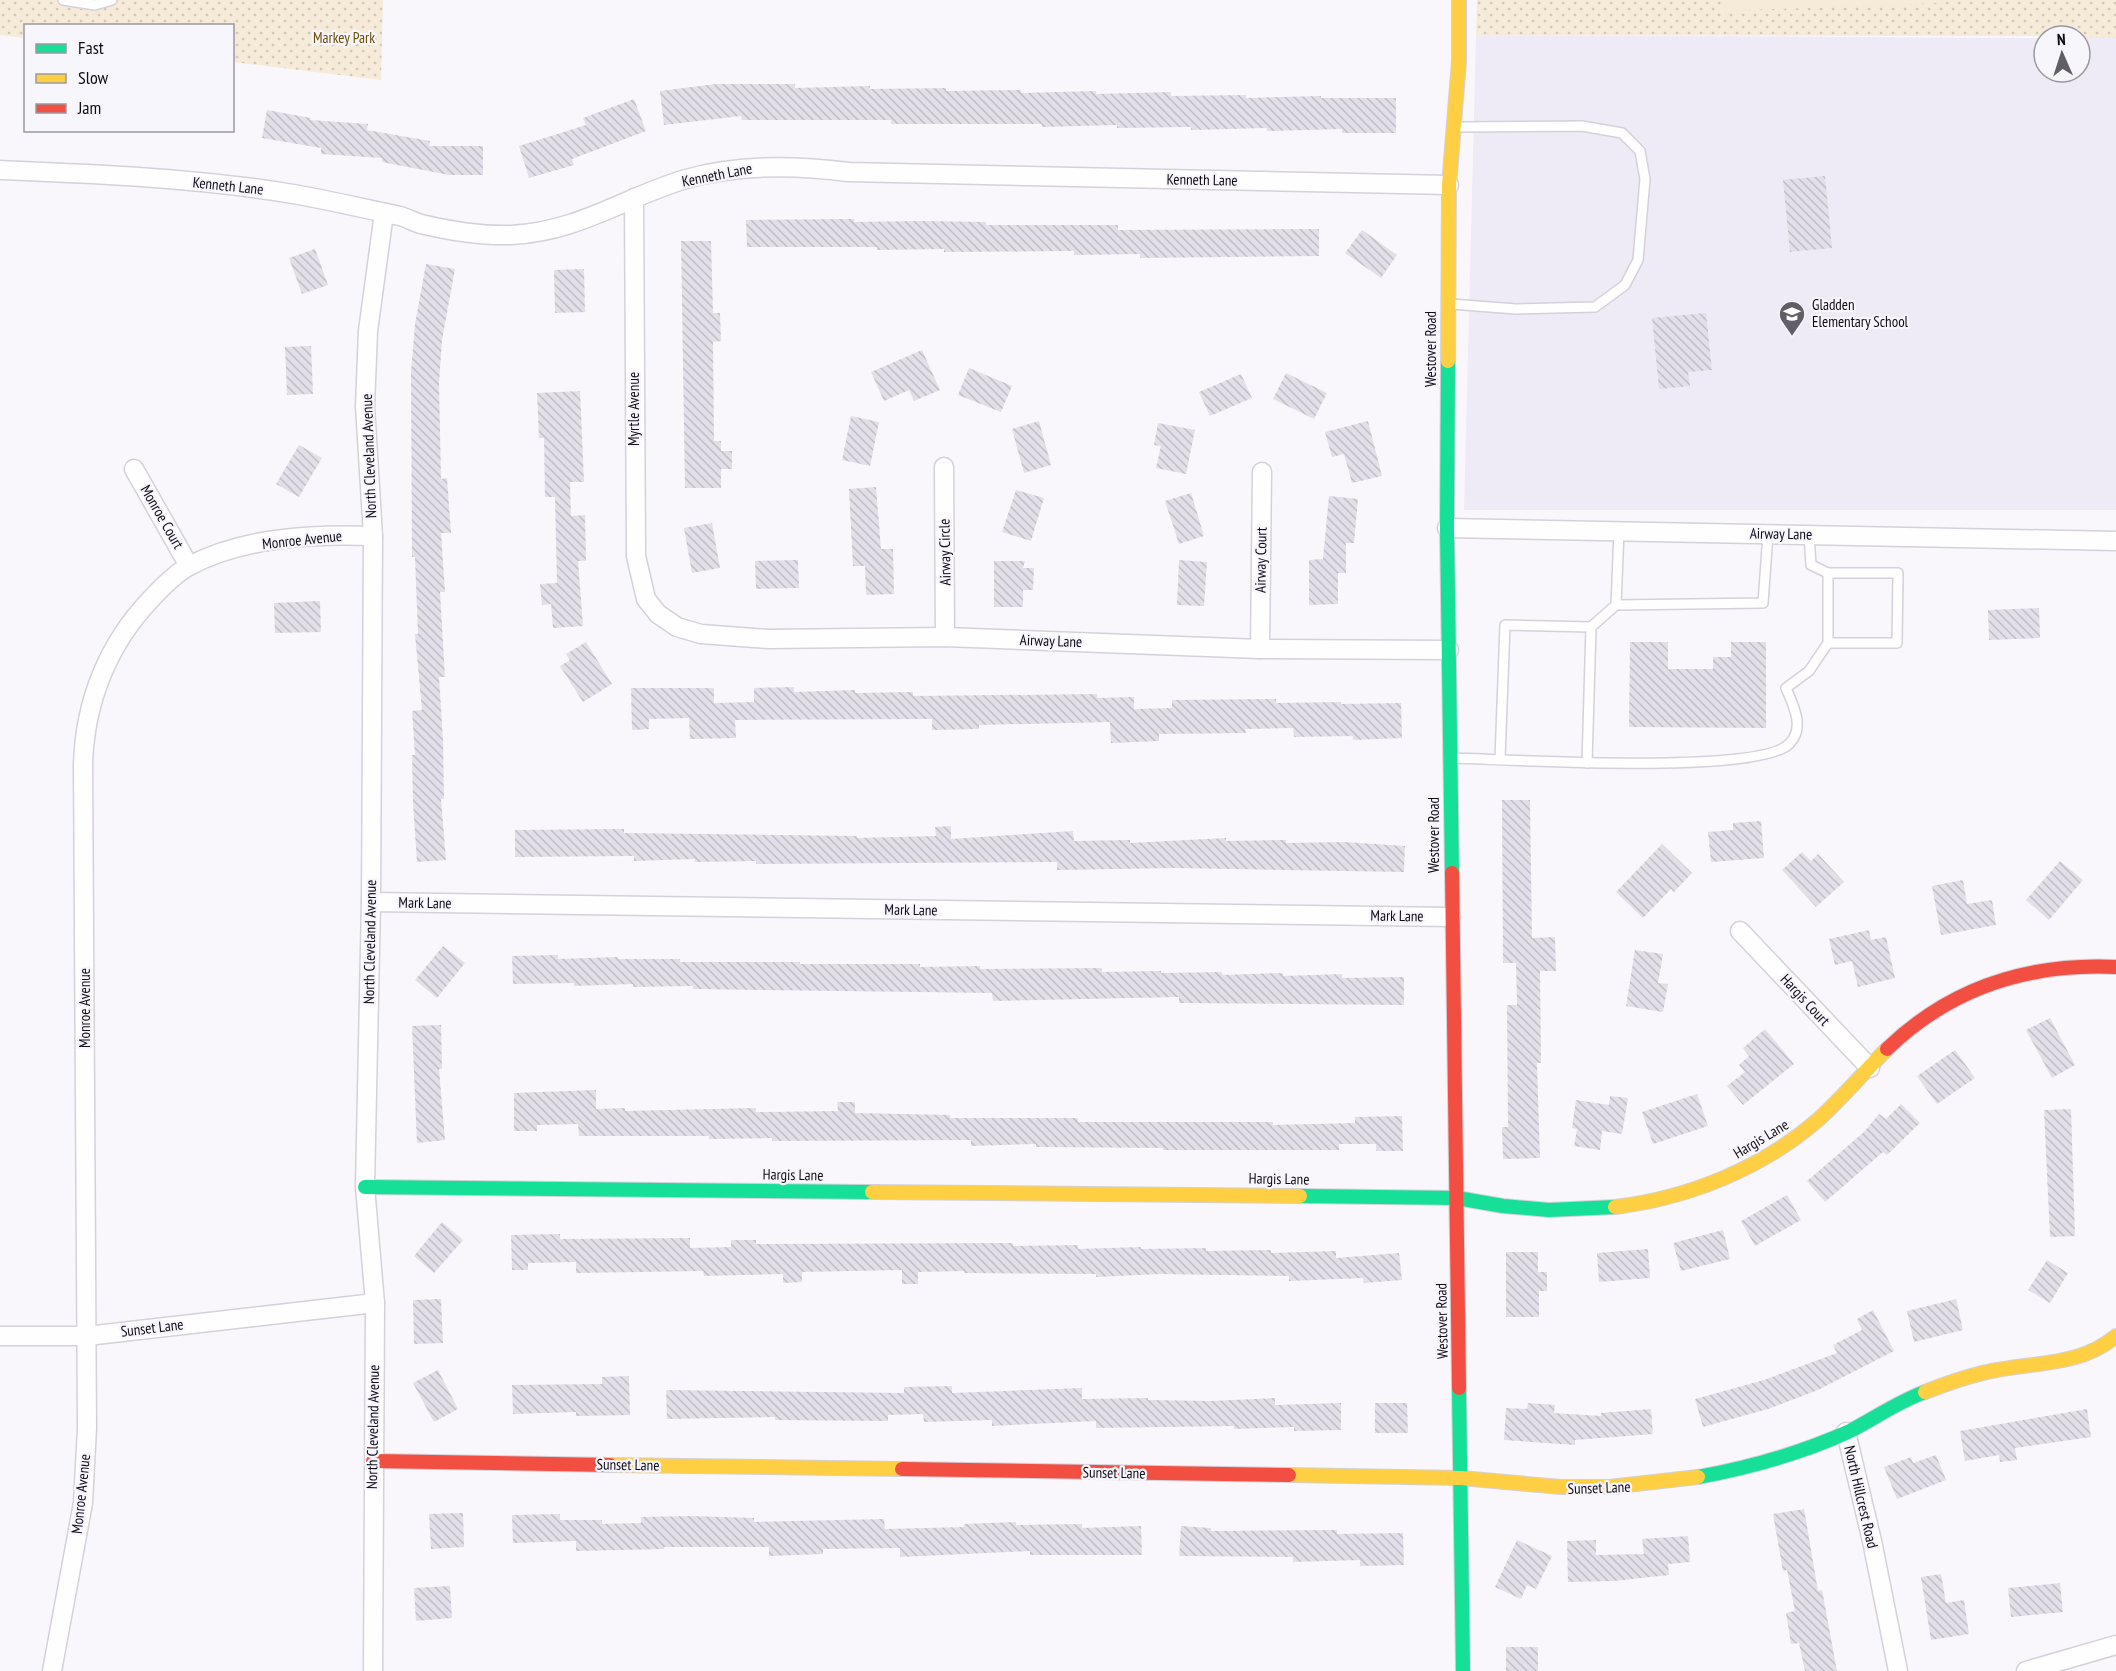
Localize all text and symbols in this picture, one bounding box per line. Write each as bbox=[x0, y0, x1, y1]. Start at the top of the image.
legend bbox=[24, 24, 234, 132]
north arrow bbox=[2032, 24, 2092, 84]
park label: Markey Park bbox=[313, 28, 375, 47]
text: N bbox=[2056, 29, 2066, 49]
text: Fast bbox=[78, 36, 104, 59]
text: Slow bbox=[78, 66, 109, 89]
text: Jam bbox=[77, 96, 101, 119]
street label: Kenneth Lane bbox=[680, 158, 754, 191]
street label: Kenneth Lane bbox=[1166, 169, 1238, 190]
street label: Kenneth Lane bbox=[192, 172, 264, 199]
place label: Gladden Elementary School bbox=[1812, 295, 1909, 331]
school or university icon: Gladden Elementary School bbox=[1777, 299, 1807, 337]
street label: Westover Road bbox=[1421, 311, 1440, 387]
street label: Myrtle Avenue bbox=[624, 372, 643, 446]
street label: North Cleveland Avenue bbox=[357, 393, 380, 519]
street label: Monroe Court bbox=[137, 481, 188, 552]
street label: Airway Circle bbox=[934, 518, 955, 586]
street label: Airway Lane bbox=[1750, 523, 1812, 544]
street label: Monroe Avenue bbox=[261, 526, 343, 553]
street label: Airway Court bbox=[1250, 527, 1271, 593]
street label: Airway Lane bbox=[1019, 630, 1083, 651]
street label: Westover Road bbox=[1424, 797, 1443, 873]
street label: North Cleveland Avenue bbox=[359, 880, 380, 1004]
street label: Mark Lane bbox=[398, 893, 452, 912]
street label: Mark Lane bbox=[884, 900, 938, 919]
street label: Mark Lane bbox=[1370, 906, 1424, 925]
street label: Monroe Avenue bbox=[75, 968, 94, 1048]
street label: Hargis Court bbox=[1777, 970, 1834, 1030]
street label: Hargis Lane bbox=[1730, 1115, 1792, 1162]
street label: Hargis Lane bbox=[762, 1164, 824, 1185]
street label: Hargis Lane bbox=[1248, 1168, 1310, 1189]
street label: Westover Road bbox=[1431, 1283, 1452, 1359]
street label: Sunset Lane bbox=[120, 1314, 184, 1341]
street label: North Cleveland Avenue bbox=[362, 1365, 383, 1489]
street label: North Hillcrest Road bbox=[1840, 1444, 1883, 1550]
street label: Monroe Avenue bbox=[67, 1453, 94, 1535]
street label: Sunset Lane bbox=[596, 1454, 660, 1475]
street label: Sunset Lane bbox=[1082, 1462, 1146, 1483]
street label: Sunset Lane bbox=[1567, 1477, 1631, 1498]

